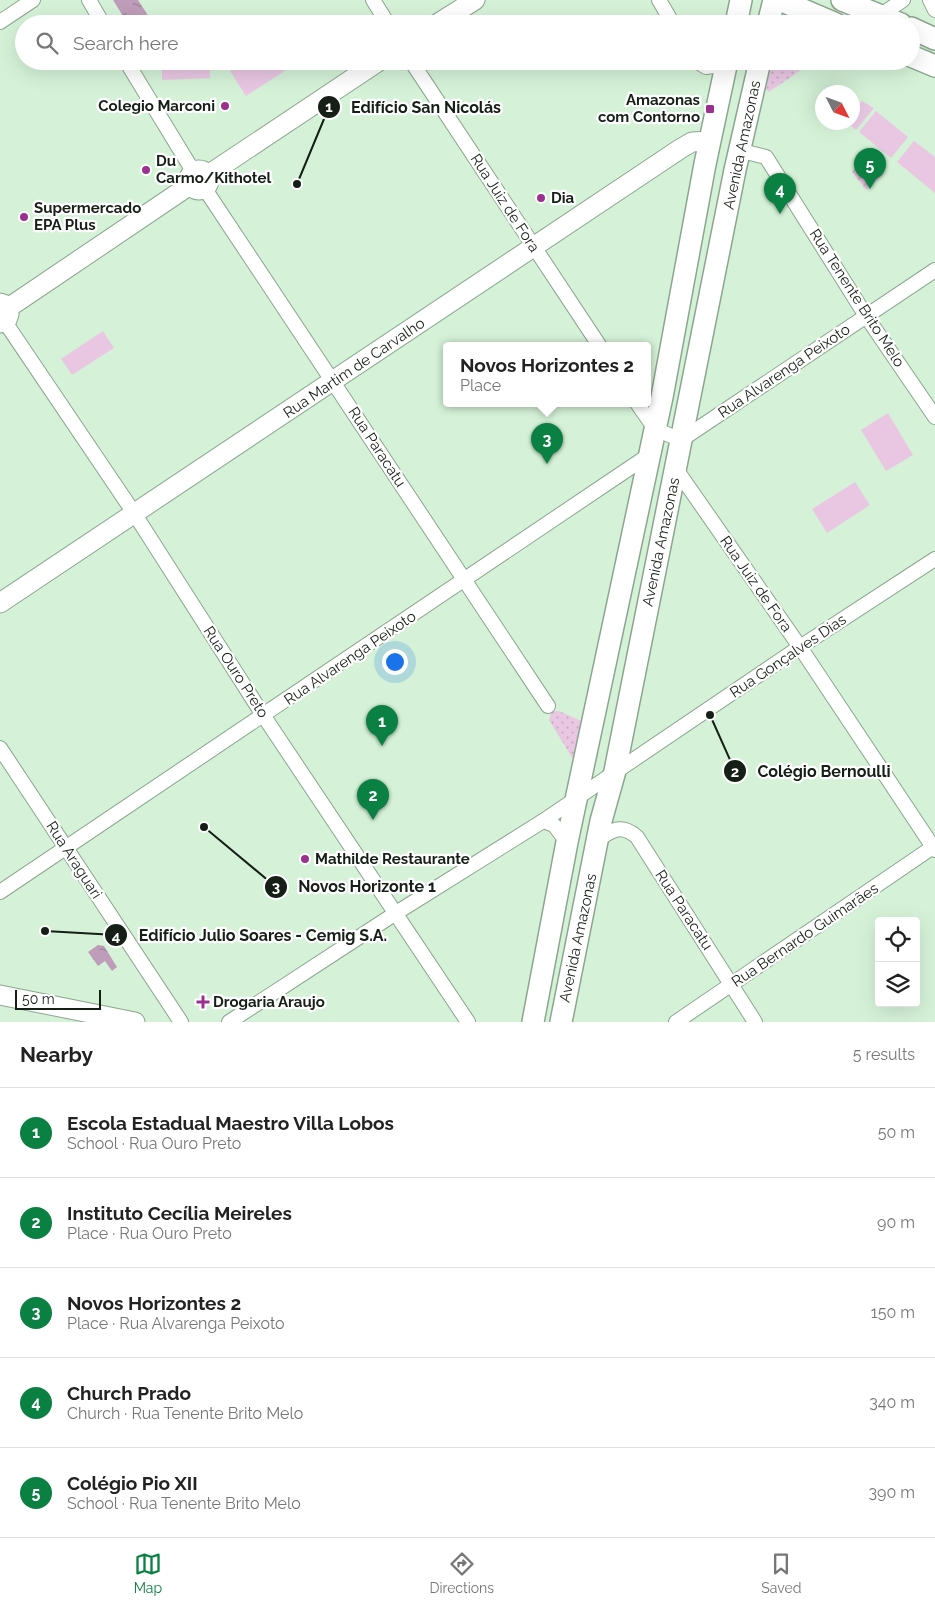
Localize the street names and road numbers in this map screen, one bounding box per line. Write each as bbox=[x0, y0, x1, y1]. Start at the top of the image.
street label: Avenida Amazonas bbox=[720, 79, 764, 211]
street label: Rua Juiz de Fora bbox=[467, 151, 543, 255]
street label: Rua Tenente Brito Melo bbox=[806, 226, 908, 371]
street label: Rua Martim de Carvalho bbox=[280, 314, 428, 422]
street label: Rua Alvarenga Peixoto bbox=[715, 320, 853, 422]
street label: Rua Paracatu bbox=[344, 404, 410, 490]
street label: Avenida Amazonas bbox=[639, 476, 683, 608]
street label: Rua Juiz de Fora bbox=[716, 532, 796, 636]
street label: Rua Alvarenga Peixoto bbox=[281, 607, 419, 709]
street label: Rua Gonçalves Dias bbox=[726, 610, 850, 702]
street label: Rua Ouro Preto bbox=[200, 623, 272, 721]
street label: Rua Araguari bbox=[42, 818, 106, 902]
street label: Rua Paracatu bbox=[651, 867, 717, 953]
street label: Avenida Amazonas bbox=[556, 872, 600, 1004]
street label: Rua Bernardo Guimarães bbox=[728, 879, 882, 991]

